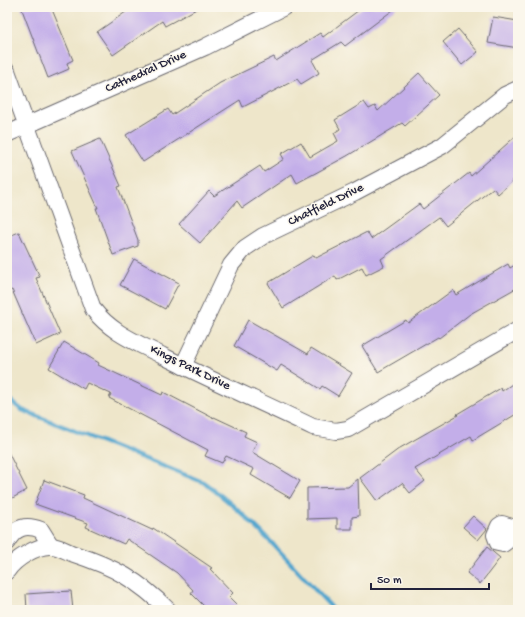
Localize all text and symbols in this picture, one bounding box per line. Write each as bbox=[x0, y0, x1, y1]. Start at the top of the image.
street label: Cathedral Drive bbox=[103, 47, 189, 97]
street label: Chatfield Drive bbox=[286, 180, 366, 230]
street label: Kings Park Drive bbox=[147, 342, 233, 394]
scale bar bbox=[371, 565, 489, 591]
text: 50 m bbox=[377, 574, 402, 588]

